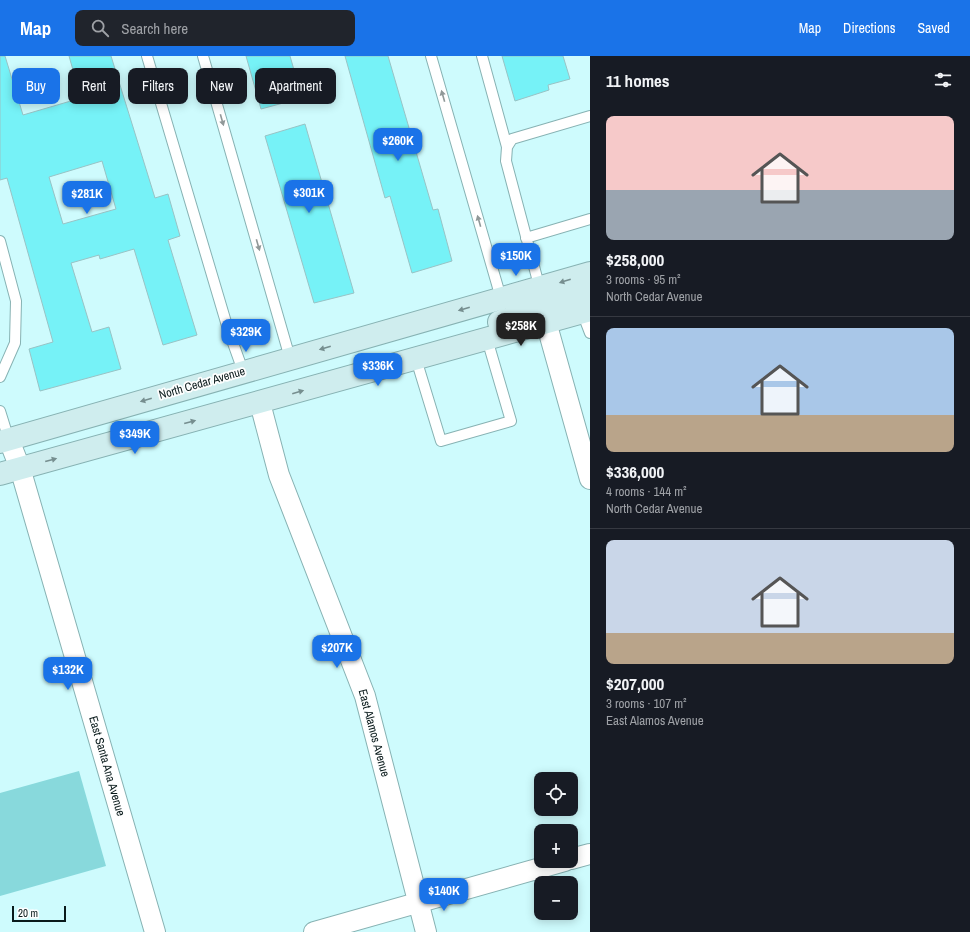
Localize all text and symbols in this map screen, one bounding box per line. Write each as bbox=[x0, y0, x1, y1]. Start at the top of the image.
search box bbox=[75, 10, 355, 46]
text: Map bbox=[20, 15, 51, 41]
icon: search bbox=[89, 17, 111, 39]
text: Search here bbox=[121, 18, 188, 39]
text: Map bbox=[799, 19, 821, 37]
text: Directions bbox=[843, 19, 895, 37]
text: Saved bbox=[917, 19, 950, 37]
chip: Buy bbox=[12, 68, 60, 104]
chip: Rent bbox=[68, 68, 120, 104]
chip: Filters bbox=[128, 68, 188, 104]
chip: New bbox=[196, 68, 247, 104]
chip: Apartment bbox=[255, 68, 336, 104]
text: 11 homes bbox=[606, 69, 670, 92]
icon: filters bbox=[932, 69, 954, 91]
one-way arrow bbox=[440, 89, 446, 101]
one-way arrow bbox=[219, 115, 225, 127]
pin: $260K bbox=[370, 128, 426, 162]
text: $260K bbox=[382, 132, 414, 149]
icon: home bbox=[744, 142, 816, 214]
pin: $301K bbox=[281, 180, 337, 214]
pin: $281K bbox=[59, 181, 115, 215]
text: $301K bbox=[293, 184, 325, 201]
text: $281K bbox=[71, 185, 103, 202]
one-way arrow bbox=[476, 214, 482, 226]
one-way arrow bbox=[255, 239, 261, 251]
pin: $150K bbox=[488, 243, 544, 277]
text: $150K bbox=[500, 247, 532, 264]
text: $258,000 bbox=[606, 248, 664, 271]
text: 3 rooms · 95 m² bbox=[606, 271, 681, 288]
one-way arrow bbox=[559, 278, 571, 284]
text: North Cedar Avenue bbox=[606, 288, 702, 305]
one-way arrow bbox=[458, 306, 470, 312]
pin: $258K bbox=[493, 313, 549, 347]
text: $258K bbox=[505, 317, 537, 334]
pin: $329K bbox=[218, 319, 274, 353]
text: $329K bbox=[230, 323, 262, 340]
one-way arrow bbox=[319, 345, 331, 351]
pin: $336K bbox=[350, 353, 406, 387]
icon: home bbox=[744, 354, 816, 426]
text: $336K bbox=[362, 357, 394, 374]
street label: North Cedar Avenue bbox=[157, 363, 247, 403]
one-way arrow bbox=[292, 389, 304, 395]
one-way arrow bbox=[140, 397, 152, 403]
one-way arrow bbox=[184, 419, 196, 425]
pin: $349K bbox=[107, 421, 163, 455]
text: $349K bbox=[119, 425, 151, 442]
one-way arrow bbox=[45, 457, 57, 463]
text: $336,000 bbox=[606, 460, 664, 483]
text: 4 rooms · 144 m² bbox=[606, 483, 687, 500]
text: North Cedar Avenue bbox=[606, 500, 702, 517]
icon: home bbox=[744, 566, 816, 638]
pin: $207K bbox=[309, 635, 365, 669]
text: $207K bbox=[321, 639, 353, 656]
pin: $132K bbox=[40, 657, 96, 691]
text: $132K bbox=[52, 661, 84, 678]
text: $207,000 bbox=[606, 672, 664, 695]
street label: East Alamos Avenue bbox=[355, 687, 393, 779]
text: 3 rooms · 107 m² bbox=[606, 695, 687, 712]
text: East Alamos Avenue bbox=[606, 712, 704, 729]
street label: East Santa Ana Avenue bbox=[85, 714, 129, 818]
map controls bbox=[534, 772, 578, 920]
button: locate bbox=[534, 772, 578, 816]
button: + bbox=[534, 824, 578, 868]
button: − bbox=[534, 876, 578, 920]
pin: $140K bbox=[416, 878, 472, 912]
text: $140K bbox=[428, 882, 460, 899]
scale bar bbox=[12, 904, 66, 923]
text: 20 m bbox=[18, 906, 38, 920]

